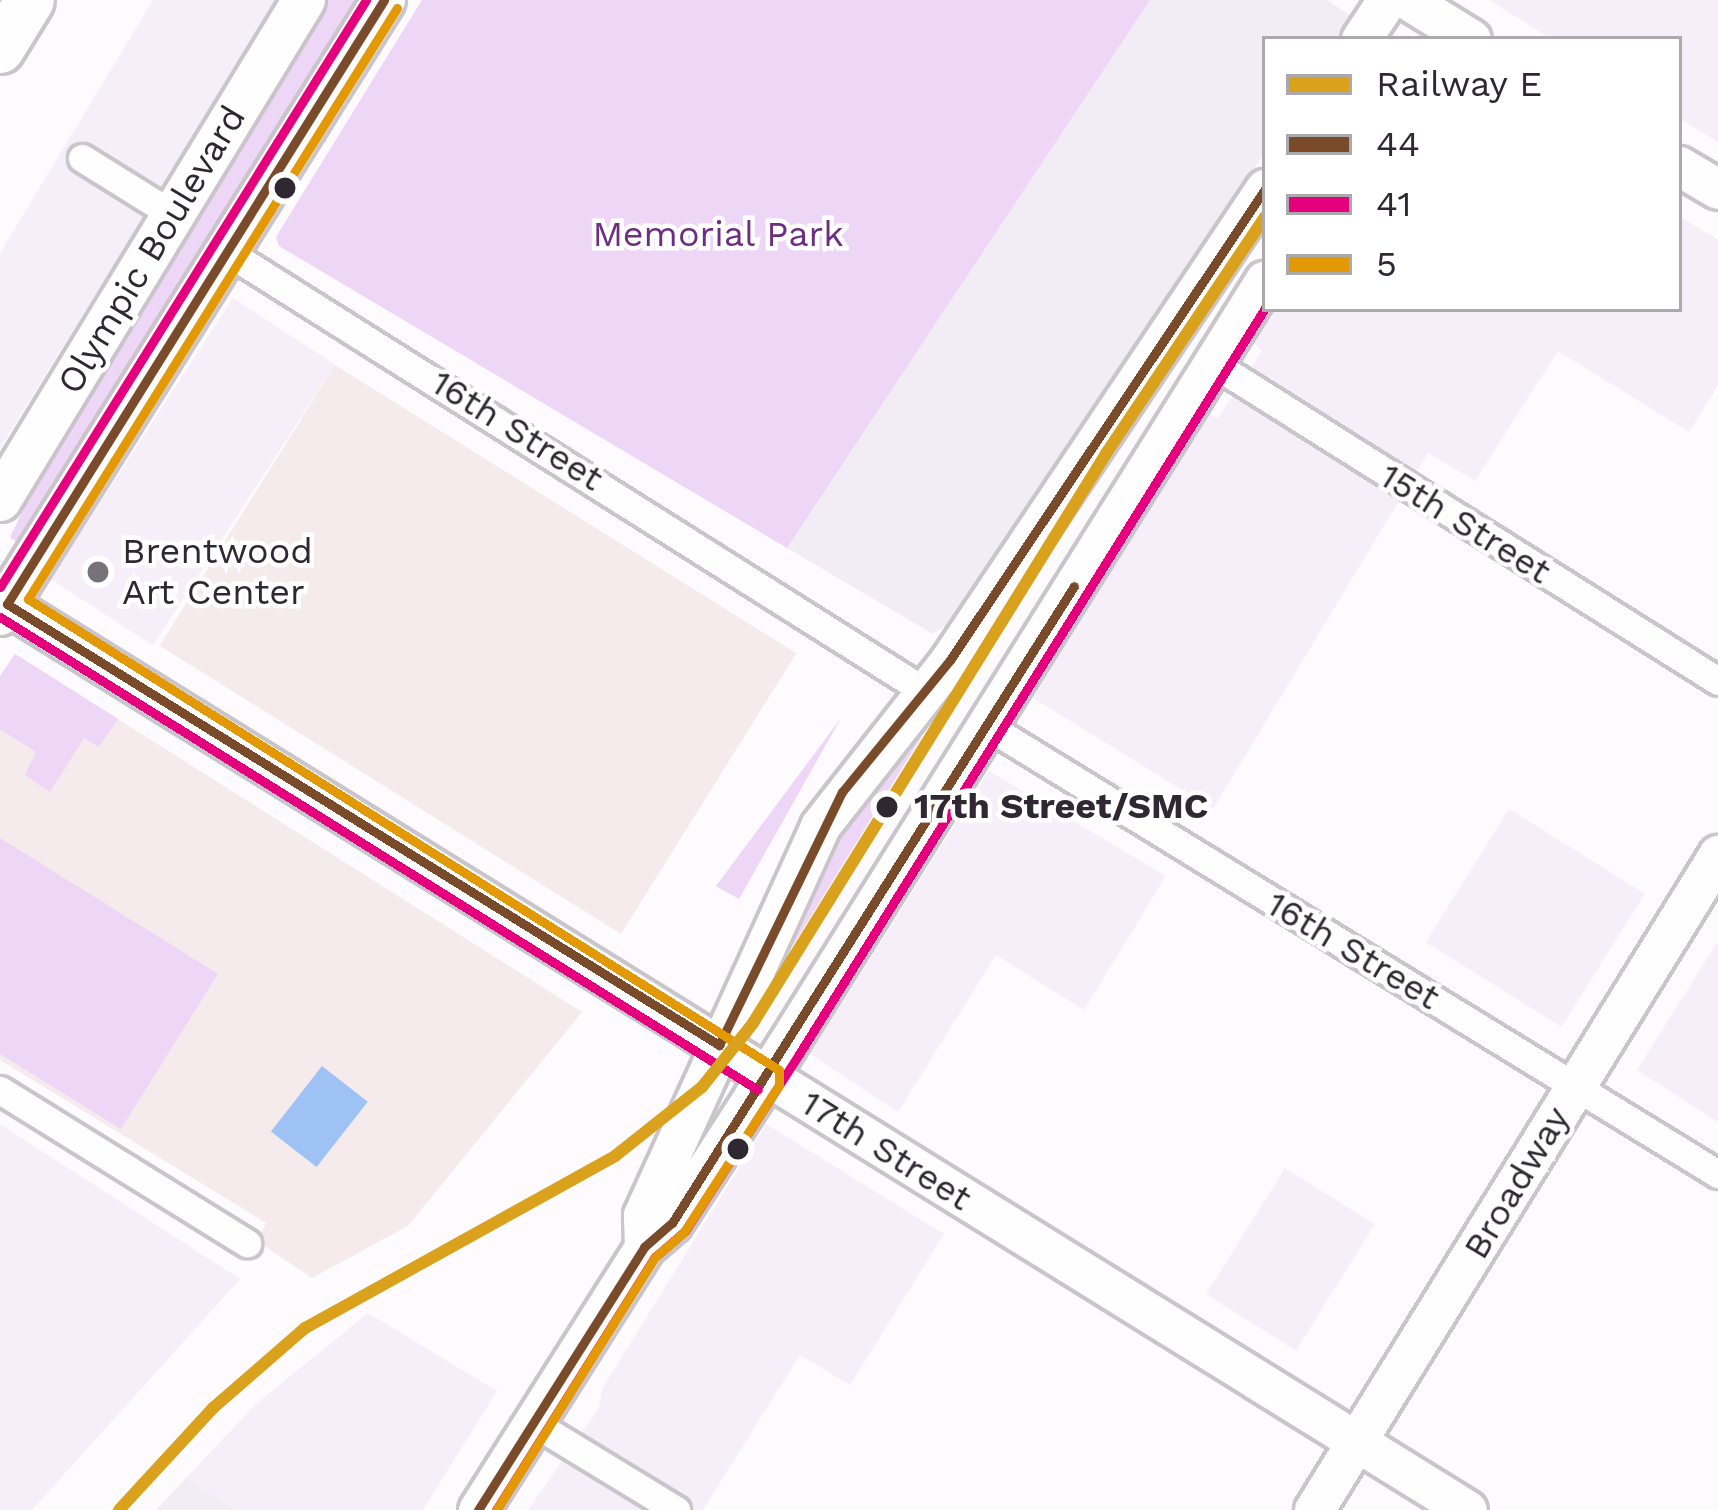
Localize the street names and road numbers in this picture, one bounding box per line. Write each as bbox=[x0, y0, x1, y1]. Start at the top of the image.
street label: Olympic Boulevard bbox=[49, 98, 255, 402]
street label: 16th Street bbox=[423, 361, 611, 501]
street label: 15th Street bbox=[1372, 455, 1558, 593]
street label: 16th Street bbox=[1259, 883, 1447, 1019]
street label: 17th Street bbox=[793, 1082, 979, 1220]
street label: Broadway bbox=[1455, 1099, 1579, 1267]

